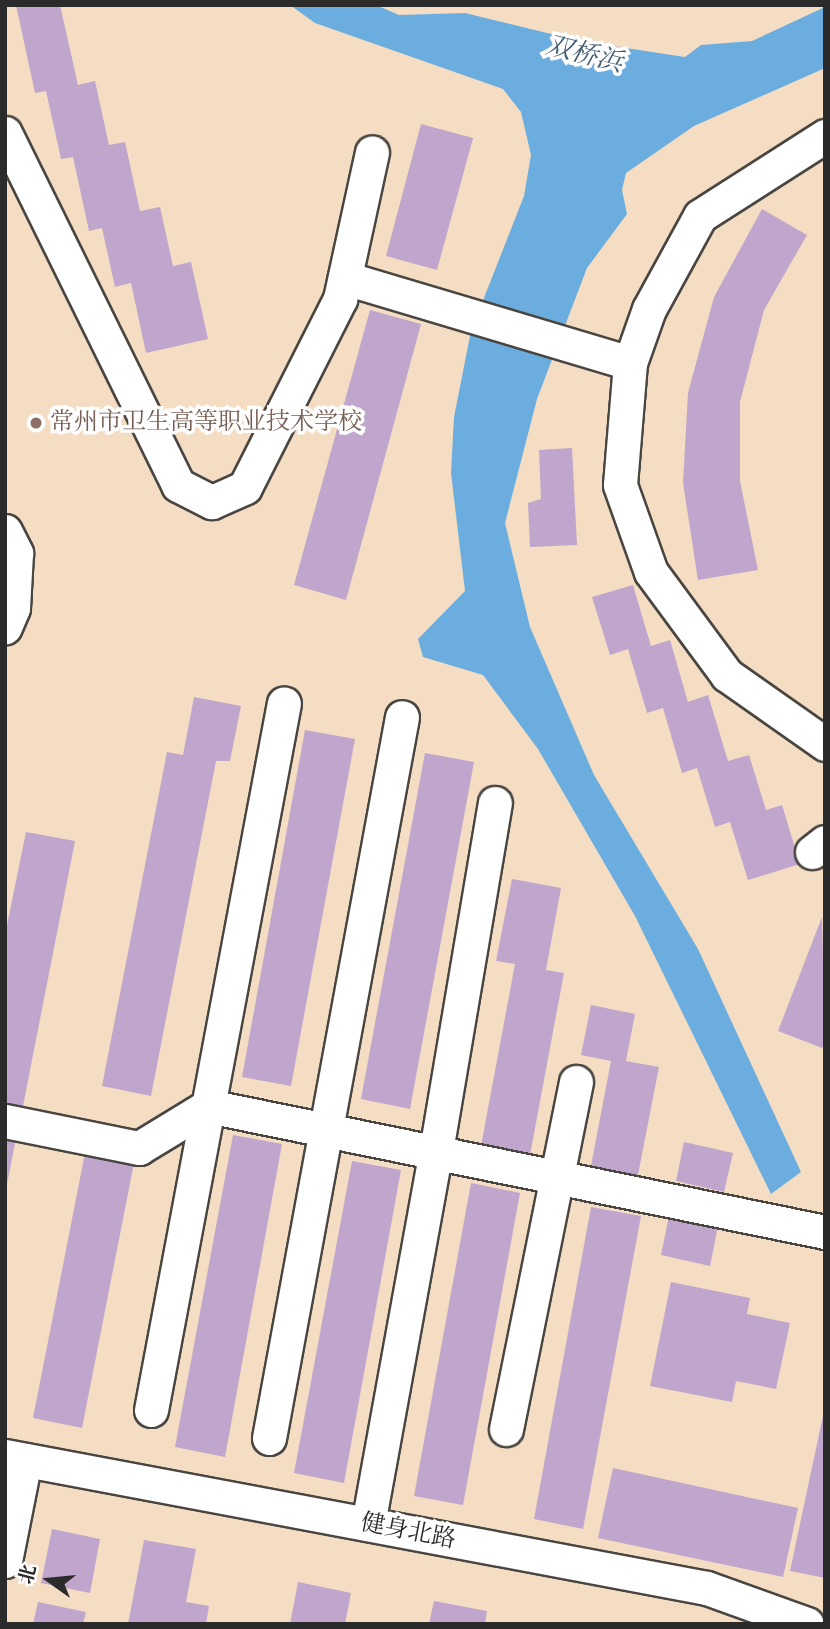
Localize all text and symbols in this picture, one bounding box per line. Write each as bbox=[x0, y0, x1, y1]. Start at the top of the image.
water label: 双桥浜 bbox=[542, 30, 626, 80]
place label: 常州市卫生高等职业技术学校 bbox=[50, 409, 362, 437]
marker: 常州市卫生高等职业技术学校 bbox=[28, 415, 44, 431]
street label: 健身北路 bbox=[358, 1509, 458, 1555]
north arrow bbox=[14, 1545, 84, 1615]
text: 北 bbox=[15, 1562, 42, 1587]

